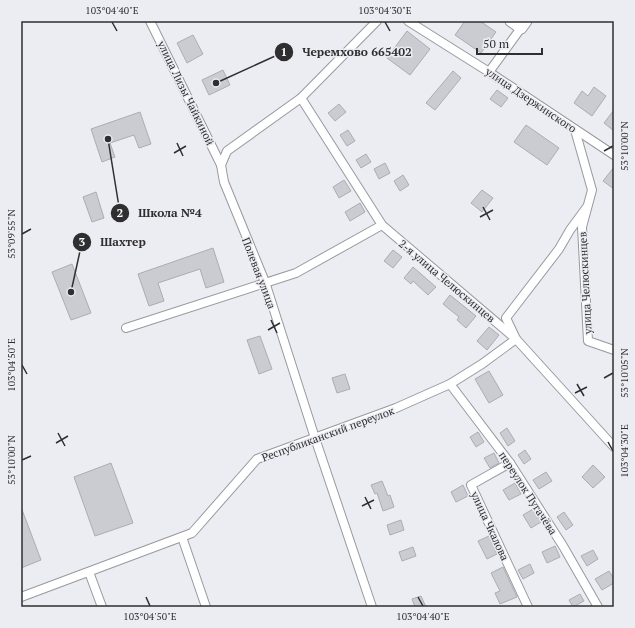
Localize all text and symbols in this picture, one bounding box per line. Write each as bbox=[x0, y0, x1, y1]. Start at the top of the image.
text: 103°04'40"E bbox=[85, 4, 139, 17]
text: 103°04'30"E bbox=[358, 4, 412, 17]
scale bar bbox=[477, 30, 542, 56]
text: 50 m bbox=[483, 36, 510, 51]
street label: улица Лизы Чайкиной bbox=[154, 38, 218, 148]
callout: Черемхово 665402 bbox=[274, 40, 420, 64]
text: 1 bbox=[281, 44, 287, 59]
text: Черемхово 665402 bbox=[302, 44, 412, 59]
street label: улица Дзержинского bbox=[482, 64, 579, 136]
text: 53°10'00"N bbox=[618, 121, 631, 171]
callout: Школа №4 bbox=[110, 201, 210, 225]
text: 2 bbox=[117, 205, 124, 220]
text: Школа №4 bbox=[138, 205, 202, 220]
text: 53°09'55"N bbox=[5, 209, 18, 259]
callout: Шахтер bbox=[72, 230, 153, 254]
street label: улица Челюскинцев bbox=[575, 231, 595, 336]
text: 3 bbox=[79, 234, 86, 249]
text: Шахтер bbox=[100, 234, 146, 249]
street label: Полевая улица bbox=[239, 235, 279, 311]
street label: 2-я улица Челюскинцев bbox=[396, 237, 498, 326]
text: 103°04'50"E bbox=[5, 338, 18, 392]
text: 53°10'05"N bbox=[618, 348, 631, 398]
street label: Республиканский переулок bbox=[260, 403, 396, 465]
text: 103°04'30"E bbox=[618, 424, 631, 478]
text: 53°10'00"N bbox=[5, 435, 18, 485]
street label: переулок Пугачёва bbox=[496, 449, 560, 538]
street label: улица Чкалова bbox=[467, 488, 512, 563]
text: 103°04'50"E bbox=[123, 610, 177, 623]
text: 103°04'40"E bbox=[396, 610, 450, 623]

